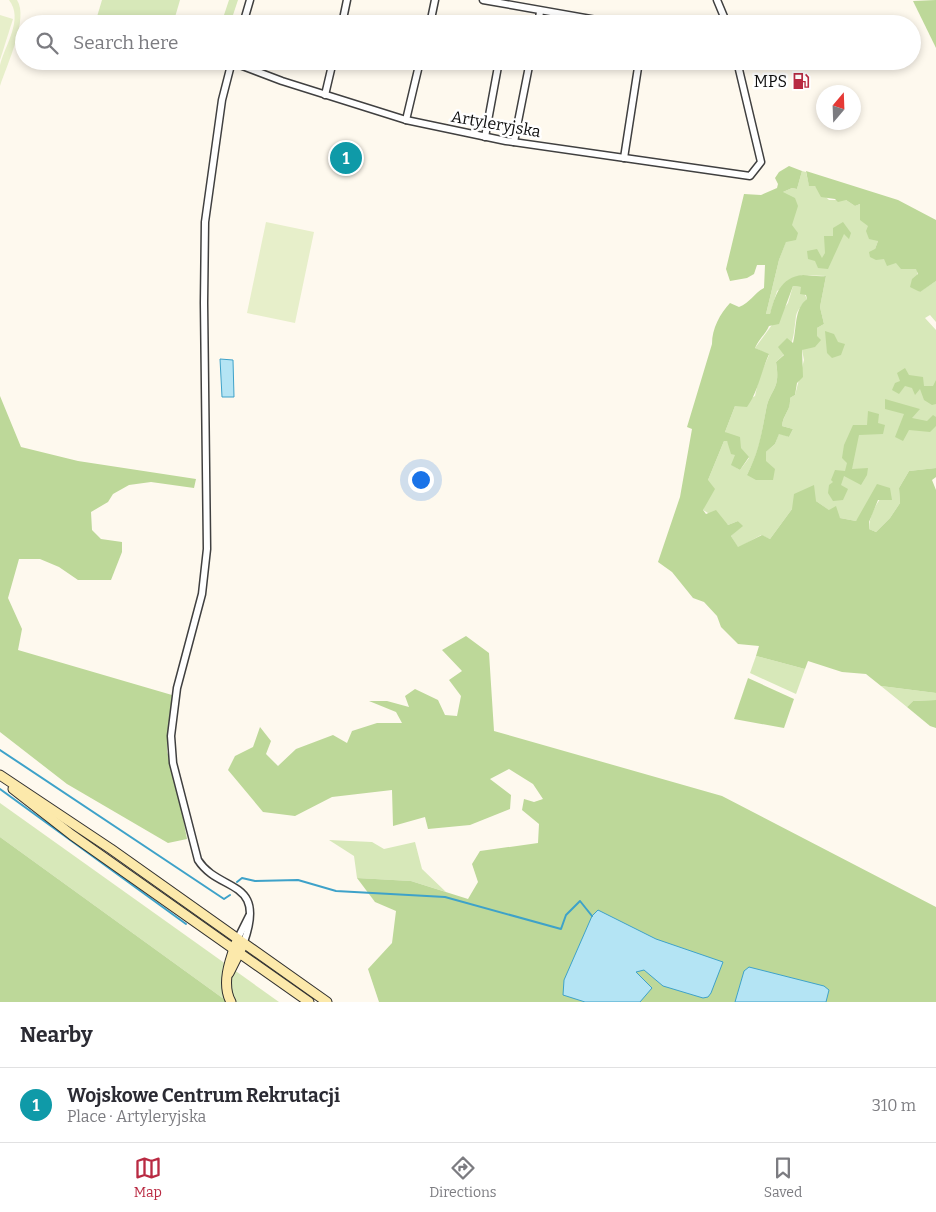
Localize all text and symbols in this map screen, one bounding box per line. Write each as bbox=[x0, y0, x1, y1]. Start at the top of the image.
search box bbox=[15, 15, 921, 70]
icon: search bbox=[33, 29, 61, 57]
text: Search here bbox=[73, 31, 178, 54]
fuel station icon: MPS bbox=[791, 71, 811, 91]
place label: MPS bbox=[754, 72, 787, 91]
north arrow bbox=[816, 85, 861, 130]
street label: Artyleryjska bbox=[450, 107, 542, 141]
pin: 1 bbox=[330, 139, 362, 177]
your location bbox=[408, 467, 434, 493]
text: Nearby bbox=[20, 1022, 93, 1048]
text: Wojskowe Centrum Rekrutacji bbox=[67, 1084, 340, 1107]
text: 1 bbox=[33, 1096, 39, 1115]
text: 310 m bbox=[872, 1096, 916, 1115]
text: Place · Artyleryjska bbox=[67, 1107, 206, 1126]
tab: Map bbox=[134, 1154, 162, 1201]
tab: Directions bbox=[429, 1154, 497, 1201]
tab: Saved bbox=[764, 1154, 802, 1201]

